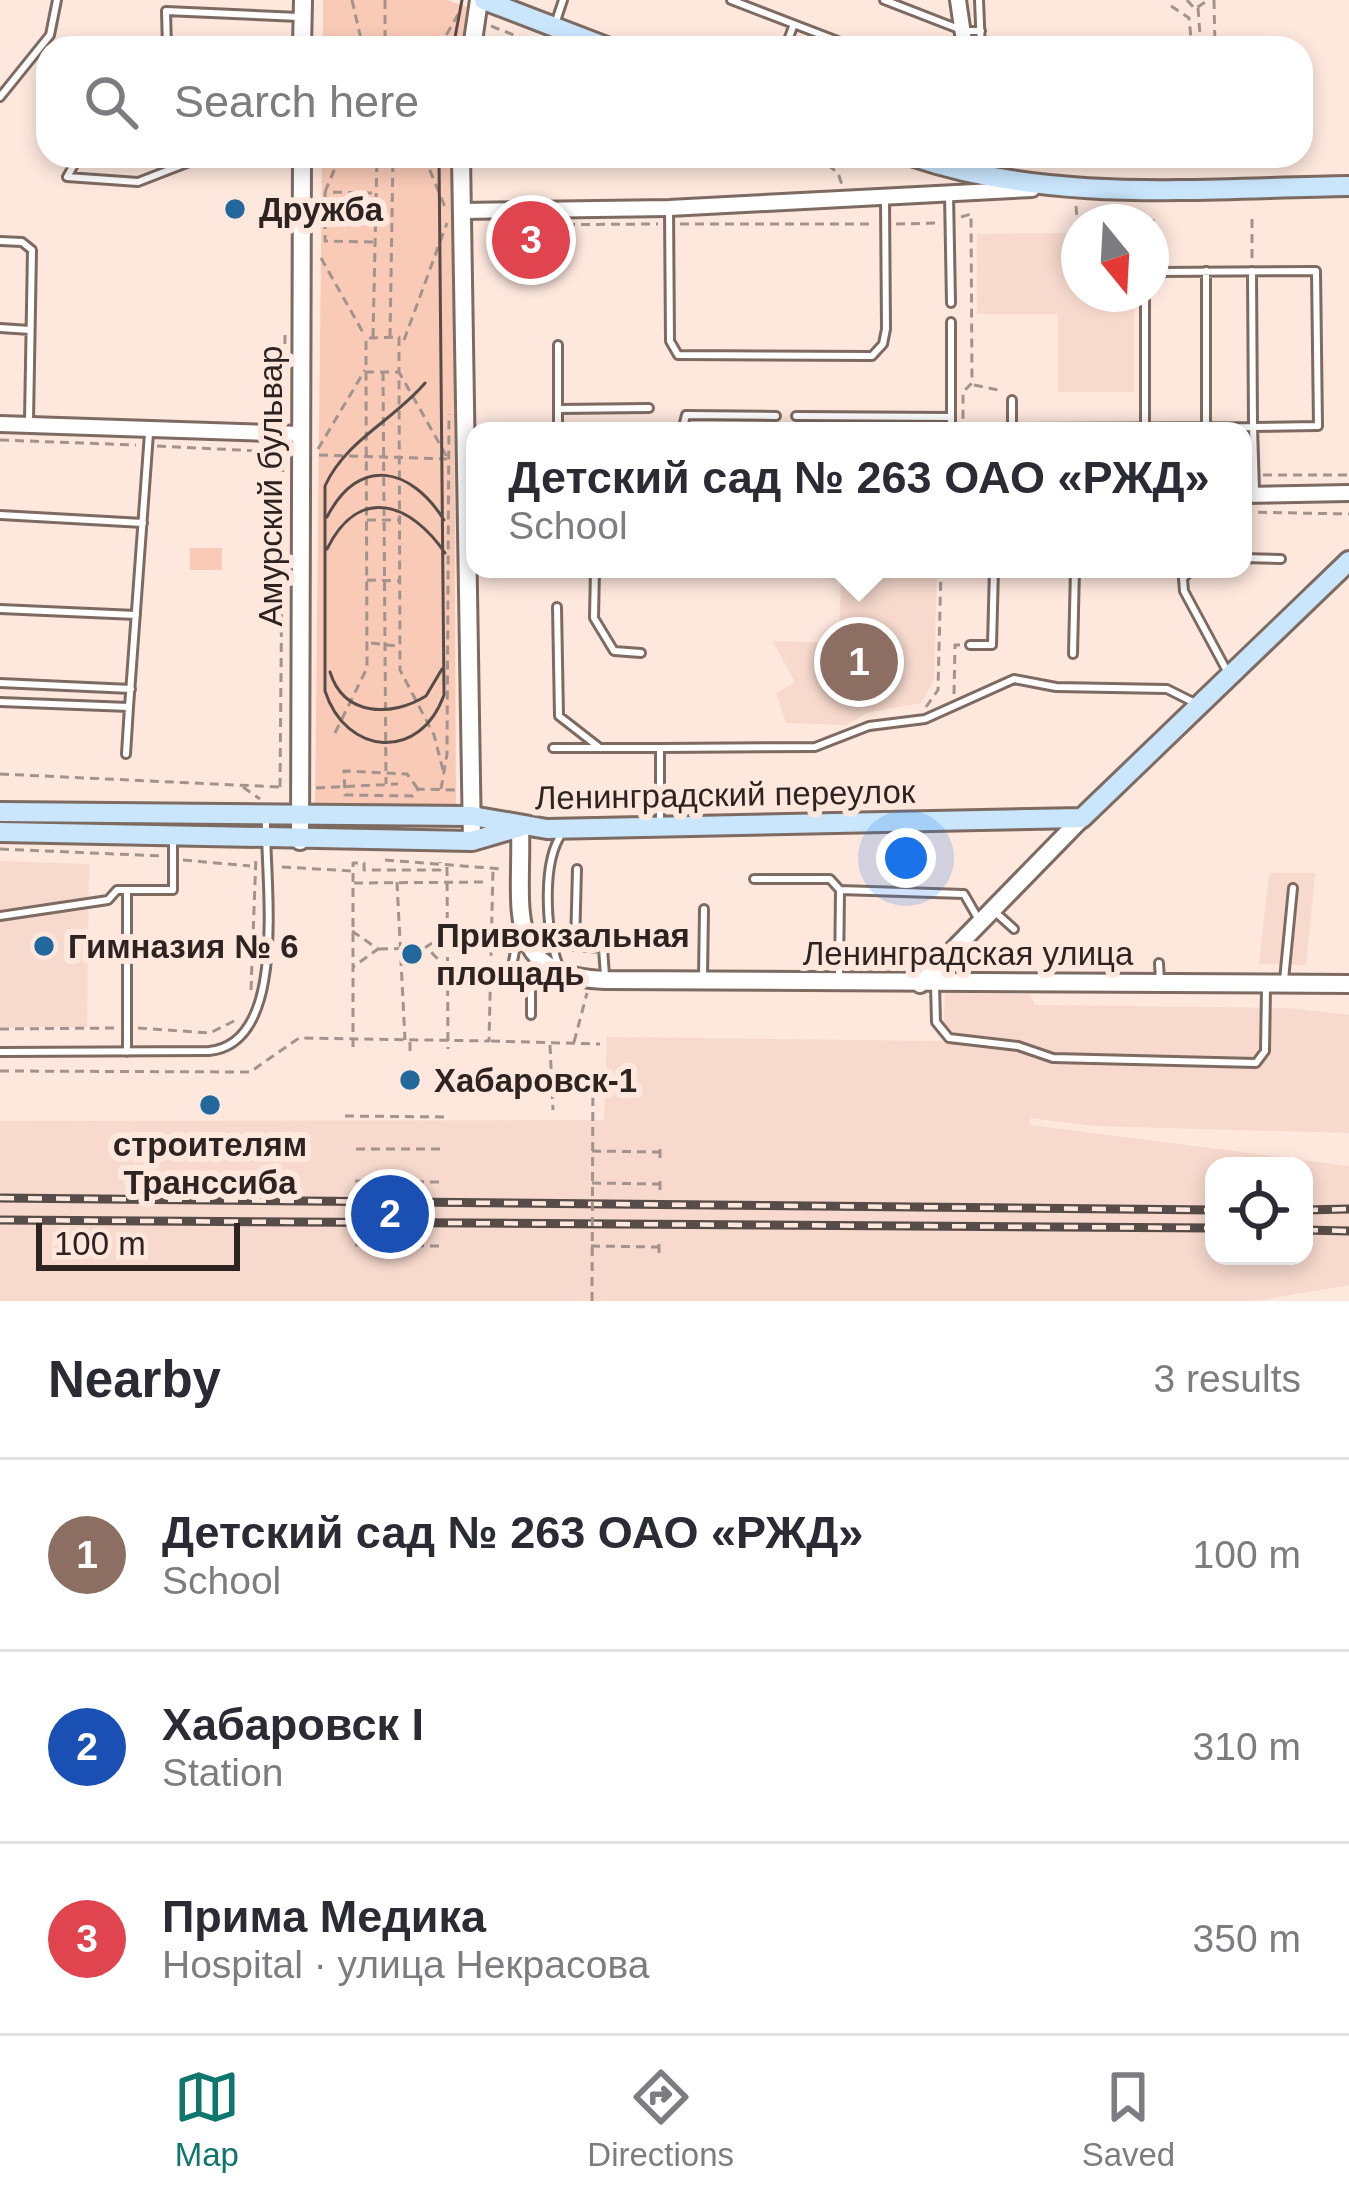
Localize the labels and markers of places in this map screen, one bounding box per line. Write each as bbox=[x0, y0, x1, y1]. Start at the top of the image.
place label: Дружба bbox=[259, 191, 384, 228]
pin: 3 bbox=[492, 195, 570, 285]
marker: Дружба bbox=[222, 196, 248, 222]
pin: 1 bbox=[820, 617, 898, 707]
place label: Привокзальная площадь bbox=[436, 917, 690, 992]
place label: Гимназия № 6 bbox=[68, 928, 299, 965]
marker: Гимназия № 6 bbox=[31, 933, 57, 959]
marker: Привокзальная площадь bbox=[399, 941, 425, 967]
place label: Хабаровск-1 bbox=[434, 1062, 637, 1099]
marker: Хабаровск-1 bbox=[397, 1067, 423, 1093]
marker: строителям Транссиба bbox=[197, 1092, 223, 1118]
place label: строителям Транссиба bbox=[113, 1126, 307, 1201]
pin: 2 bbox=[351, 1169, 429, 1259]

